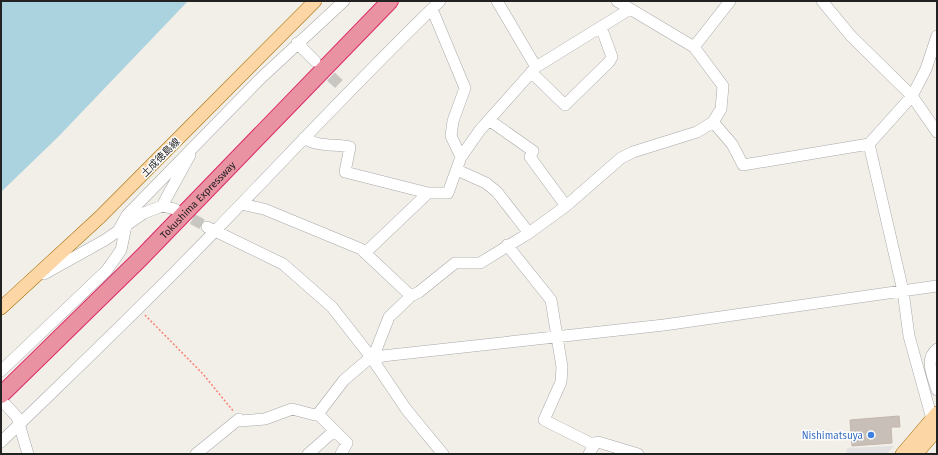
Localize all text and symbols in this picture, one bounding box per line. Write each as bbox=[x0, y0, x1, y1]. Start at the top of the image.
street label: 土成徳島線 bbox=[139, 136, 183, 180]
street label: Tokushima Expressway bbox=[158, 159, 238, 242]
place label: Nishimatsuya bbox=[802, 430, 863, 442]
marker: Nishimatsuya bbox=[866, 430, 876, 440]

